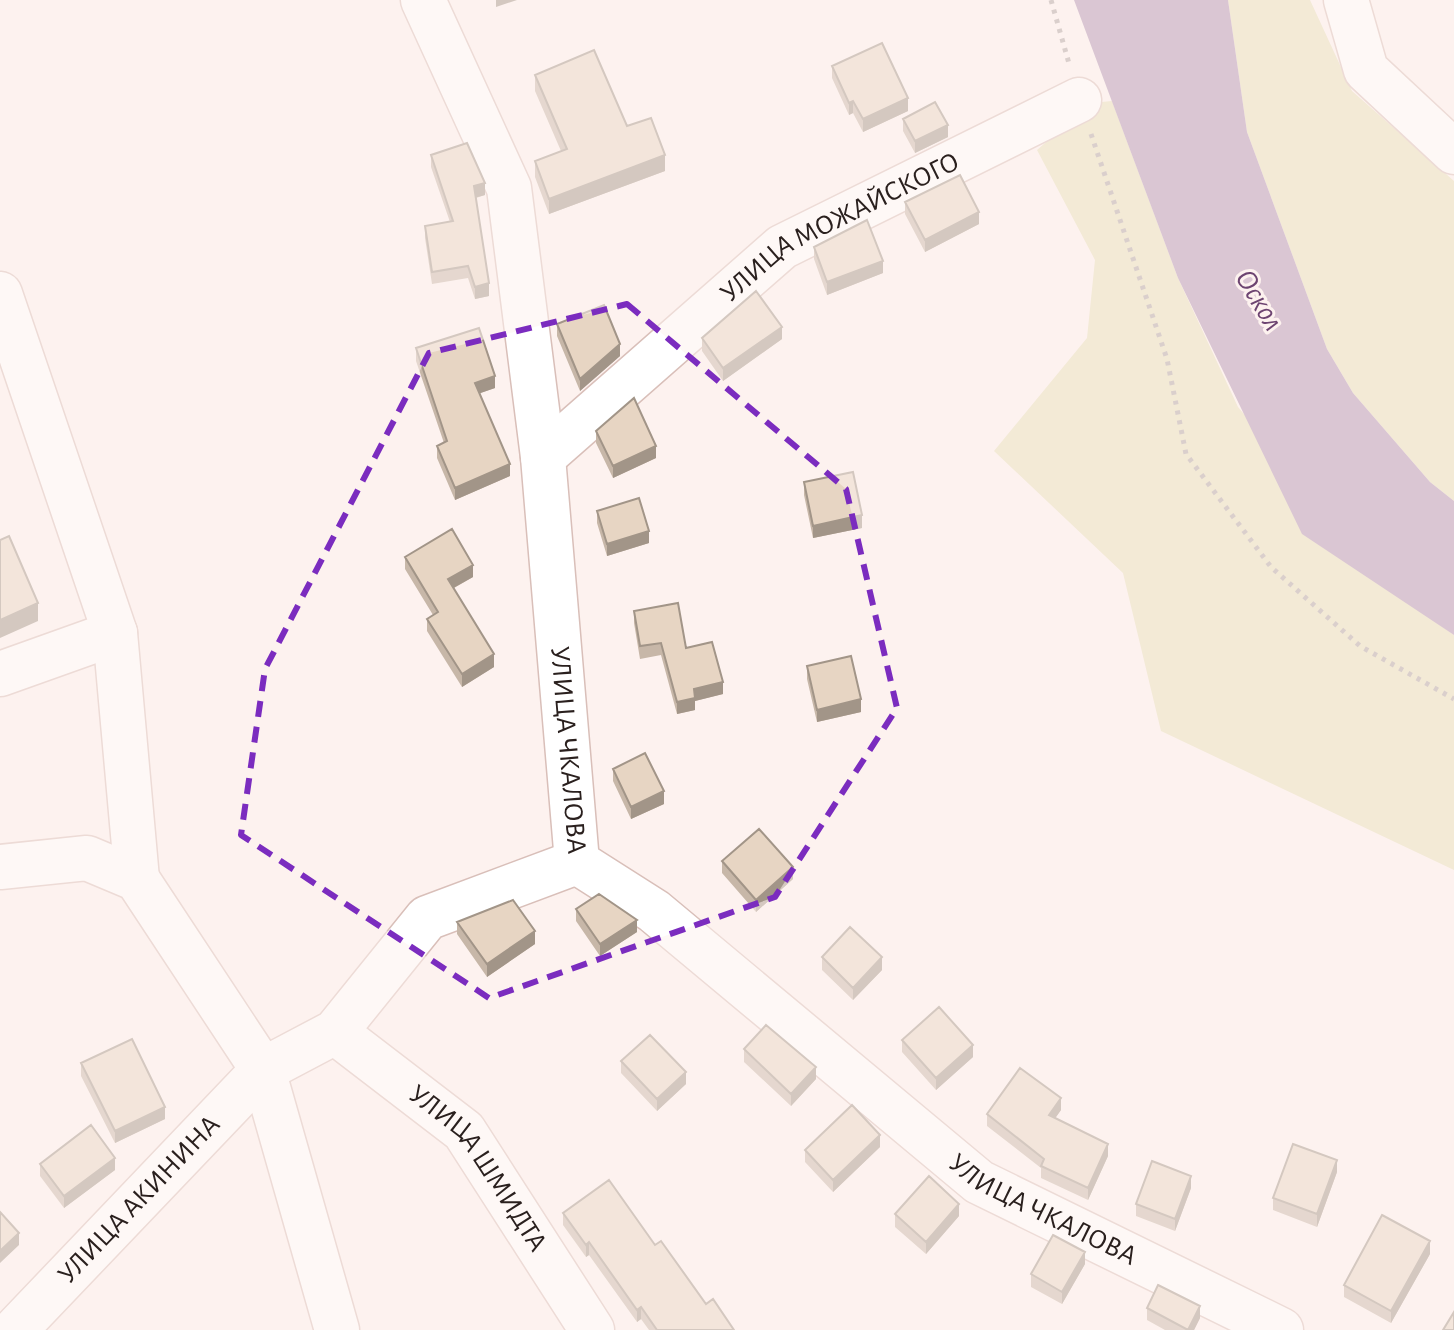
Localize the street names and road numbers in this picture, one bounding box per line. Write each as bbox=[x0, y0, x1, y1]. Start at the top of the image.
street label: УЛИЦА МОЖАЙСКОГО bbox=[715, 148, 964, 308]
street label: УЛИЦА ЧКАЛОВА bbox=[545, 645, 590, 855]
street label: УЛИЦА ШМИДТА bbox=[403, 1080, 552, 1257]
street label: УЛИЦА АКИНИНА bbox=[53, 1110, 225, 1289]
street label: УЛИЦА ЧКАЛОВА bbox=[943, 1149, 1141, 1271]

